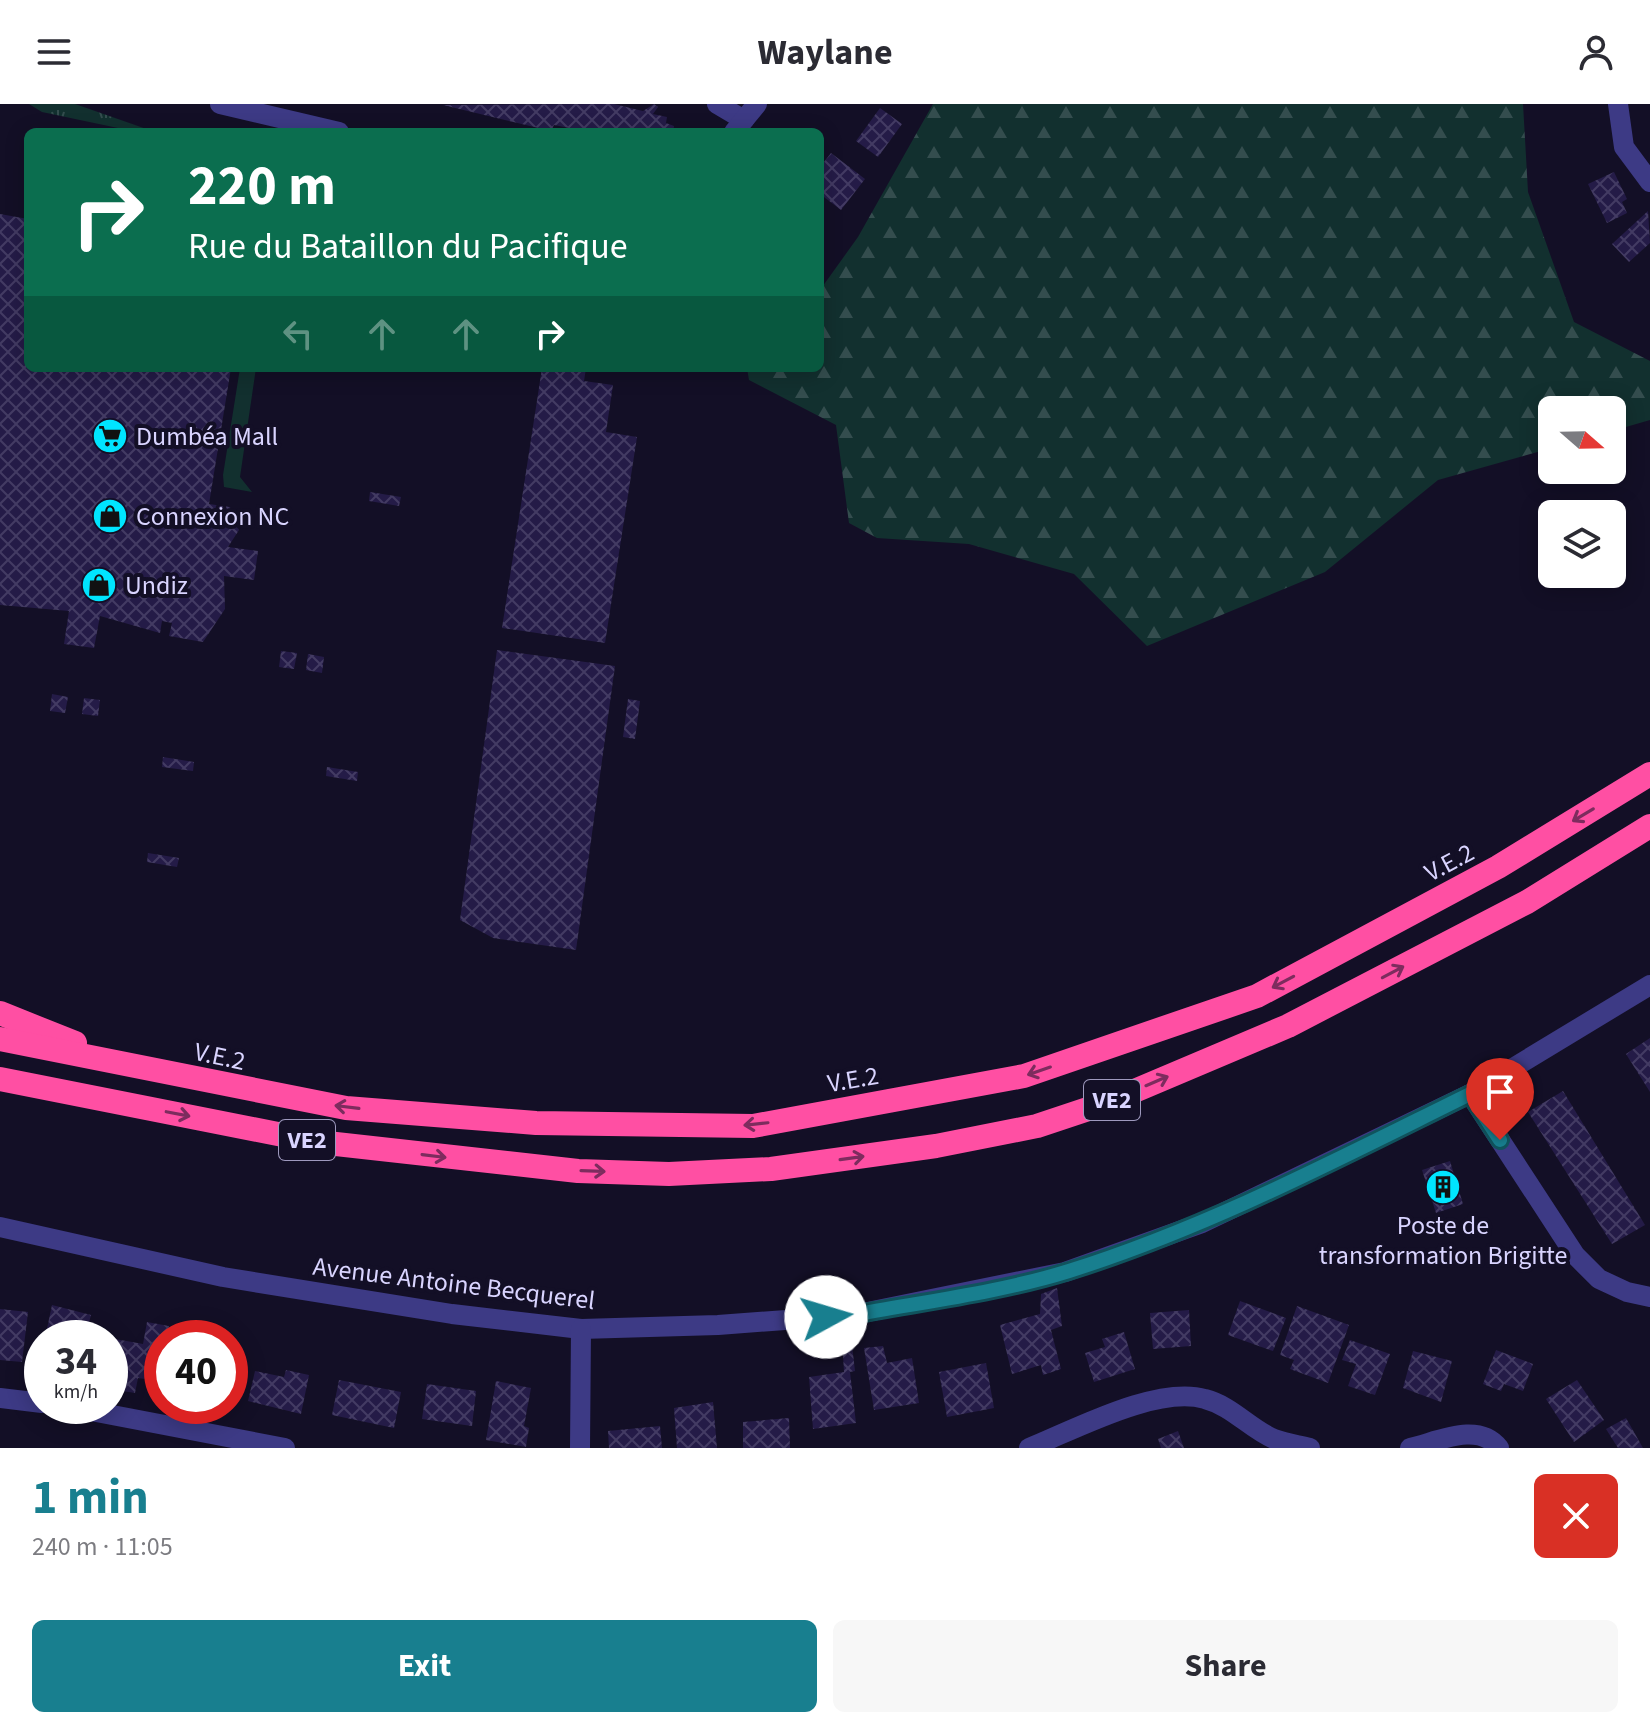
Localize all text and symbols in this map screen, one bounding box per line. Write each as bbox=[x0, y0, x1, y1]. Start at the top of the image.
text: Waylane bbox=[757, 27, 893, 78]
icon: menu bbox=[32, 30, 76, 74]
icon: person bbox=[1574, 30, 1618, 74]
text: 220 m bbox=[188, 147, 336, 226]
icon: right bbox=[56, 160, 160, 264]
text: Rue du Bataillon du Pacifique bbox=[188, 221, 628, 272]
icon: left bbox=[276, 312, 320, 356]
icon: ahead bbox=[360, 312, 404, 356]
icon: ahead bbox=[444, 312, 488, 356]
icon: right bbox=[528, 312, 572, 356]
north arrow bbox=[1538, 396, 1626, 484]
map controls bbox=[1538, 396, 1626, 588]
supermarket icon: Dumbéa Mall bbox=[91, 417, 129, 455]
place label: Dumbéa Mall bbox=[136, 418, 278, 455]
shop icon: Connexion NC bbox=[91, 497, 129, 535]
place label: Connexion NC bbox=[136, 498, 289, 535]
button: layers bbox=[1538, 500, 1626, 588]
shop icon: Undiz bbox=[80, 566, 118, 604]
place label: Undiz bbox=[125, 567, 188, 604]
one-way arrow bbox=[1572, 807, 1595, 823]
street label: V.E.2 bbox=[1418, 834, 1481, 891]
one-way arrow bbox=[1381, 963, 1404, 979]
one-way arrow bbox=[1272, 975, 1295, 991]
street label: V.E.2 bbox=[191, 1033, 249, 1080]
street label: V.E.2 bbox=[825, 1057, 882, 1102]
pin bbox=[1466, 1058, 1534, 1140]
one-way arrow bbox=[1027, 1064, 1052, 1079]
icon: arrive bbox=[1478, 1070, 1522, 1114]
one-way arrow bbox=[1145, 1072, 1169, 1087]
road number: VE2 bbox=[1084, 1080, 1140, 1120]
one-way arrow bbox=[335, 1099, 360, 1114]
one-way arrow bbox=[165, 1107, 190, 1122]
one-way arrow bbox=[743, 1117, 770, 1132]
road number: VE2 bbox=[279, 1120, 335, 1160]
one-way arrow bbox=[421, 1148, 447, 1163]
one-way arrow bbox=[839, 1150, 865, 1165]
one-way arrow bbox=[579, 1164, 606, 1179]
building icon: Poste de transformation Brigitte bbox=[1424, 1168, 1462, 1206]
place label: Poste de transformation Brigitte bbox=[1319, 1207, 1567, 1274]
street label: Avenue Antoine Becquerel bbox=[311, 1248, 597, 1319]
position arrow bbox=[784, 1275, 868, 1359]
speed limit sign: 40 bbox=[144, 1320, 248, 1424]
text: 34 bbox=[55, 1333, 97, 1390]
text: km/h bbox=[54, 1378, 98, 1406]
text: 1 min bbox=[32, 1464, 149, 1532]
button: close bbox=[1534, 1474, 1618, 1558]
text: 240 m · 11:05 bbox=[32, 1528, 173, 1565]
button: Exit bbox=[32, 1620, 817, 1712]
button: Share bbox=[833, 1620, 1618, 1712]

